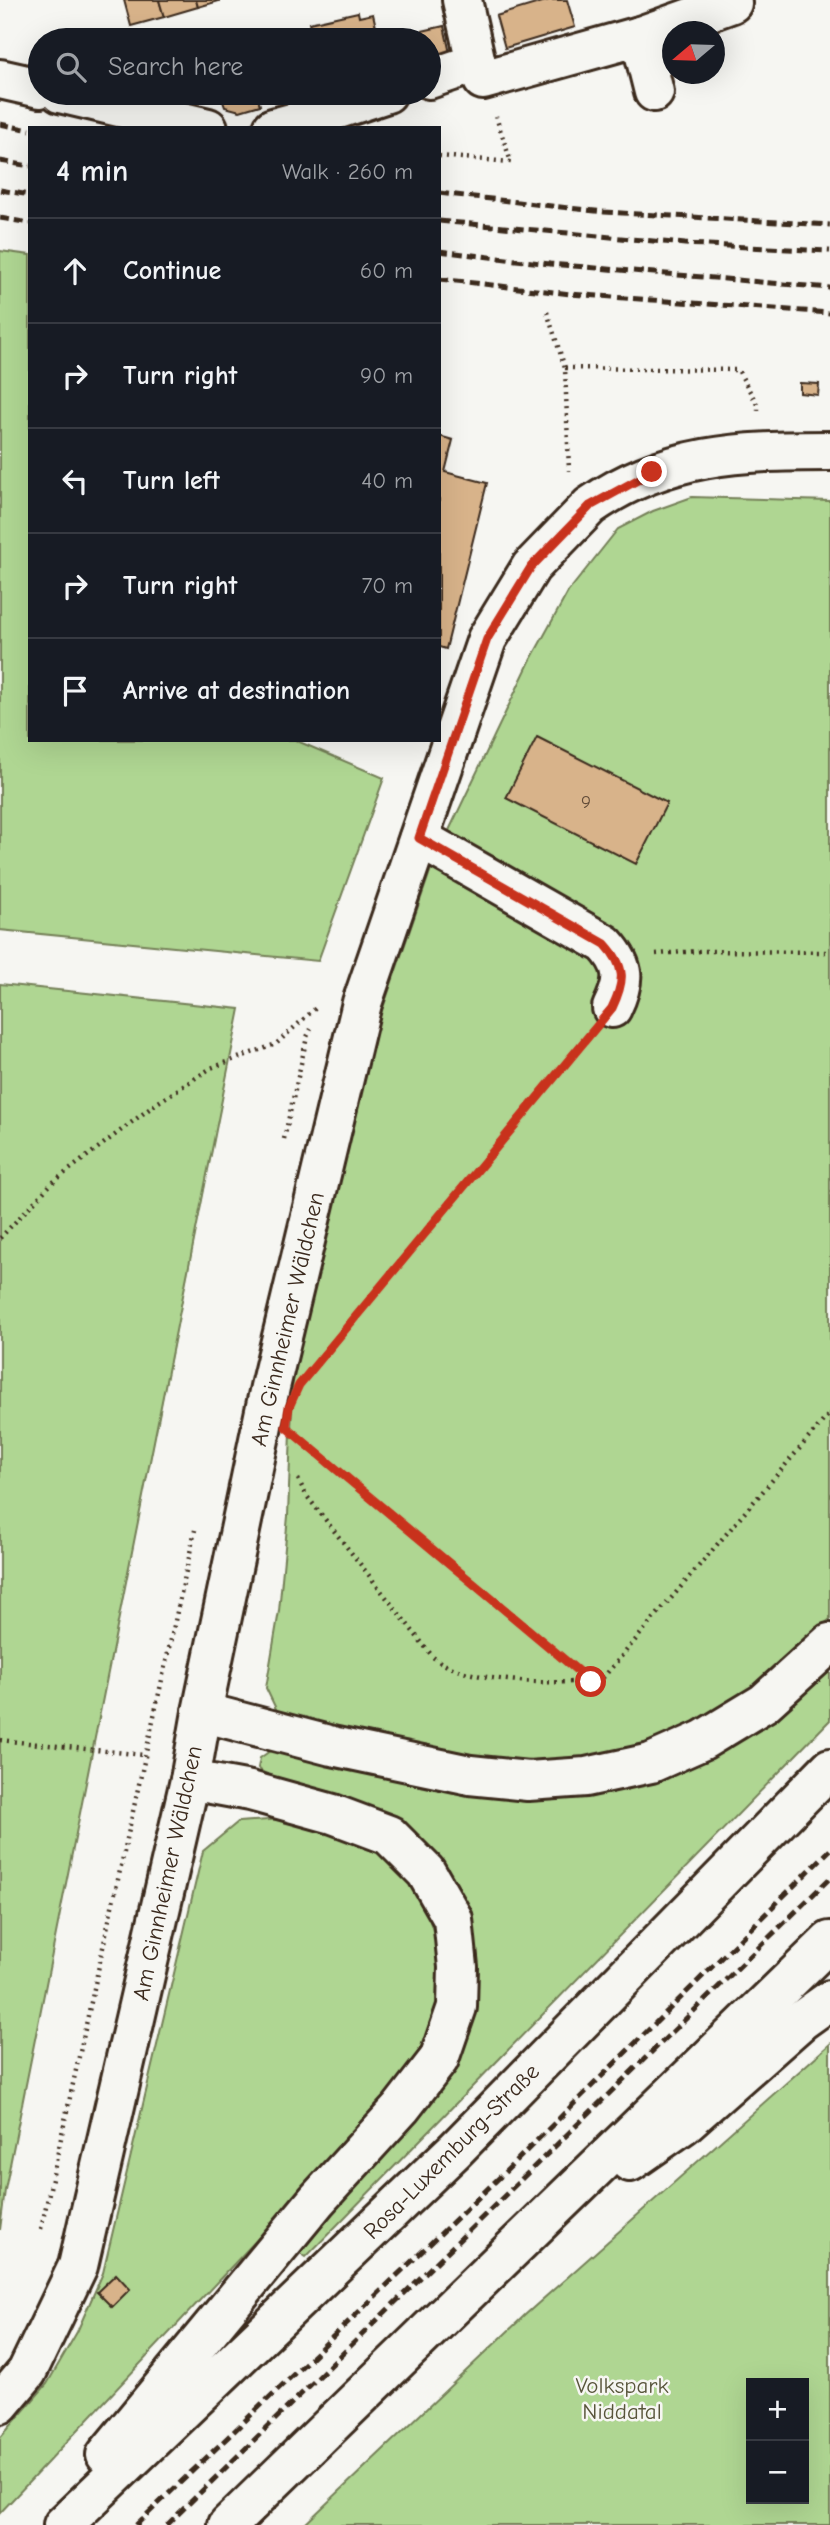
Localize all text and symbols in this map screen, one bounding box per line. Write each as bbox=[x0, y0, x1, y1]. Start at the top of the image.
north arrow bbox=[662, 21, 725, 84]
search box bbox=[28, 28, 441, 105]
icon: search bbox=[52, 48, 90, 86]
text: Search here bbox=[108, 52, 243, 82]
text: 4 min bbox=[56, 154, 128, 189]
text: Walk · 260 m bbox=[282, 158, 413, 185]
icon: ahead bbox=[56, 252, 94, 290]
text: Continue bbox=[123, 256, 221, 286]
text: 60 m bbox=[360, 257, 413, 284]
icon: right bbox=[56, 357, 94, 395]
text: Turn right bbox=[123, 361, 237, 391]
text: 90 m bbox=[360, 362, 413, 389]
route end bbox=[636, 456, 667, 487]
icon: left bbox=[56, 462, 94, 500]
text: Turn left bbox=[123, 466, 220, 496]
text: 40 m bbox=[361, 467, 413, 494]
icon: right bbox=[56, 567, 94, 605]
text: Turn right bbox=[123, 571, 237, 601]
text: 70 m bbox=[361, 572, 413, 599]
icon: arrive bbox=[56, 672, 94, 710]
text: Arrive at destination bbox=[123, 676, 350, 706]
house number: 9 bbox=[581, 791, 591, 813]
street label: Am Ginnheimer Wäldchen bbox=[245, 1189, 330, 1449]
route start bbox=[575, 1666, 606, 1697]
street label: Am Ginnheimer Wäldchen bbox=[127, 1743, 208, 2003]
street label: Rosa-Luxemburg-Straße bbox=[358, 2058, 545, 2245]
park label: Volkspark Niddatal bbox=[575, 2372, 669, 2425]
map controls bbox=[746, 2378, 809, 2504]
button: + bbox=[746, 2378, 809, 2441]
button: − bbox=[746, 2441, 809, 2504]

